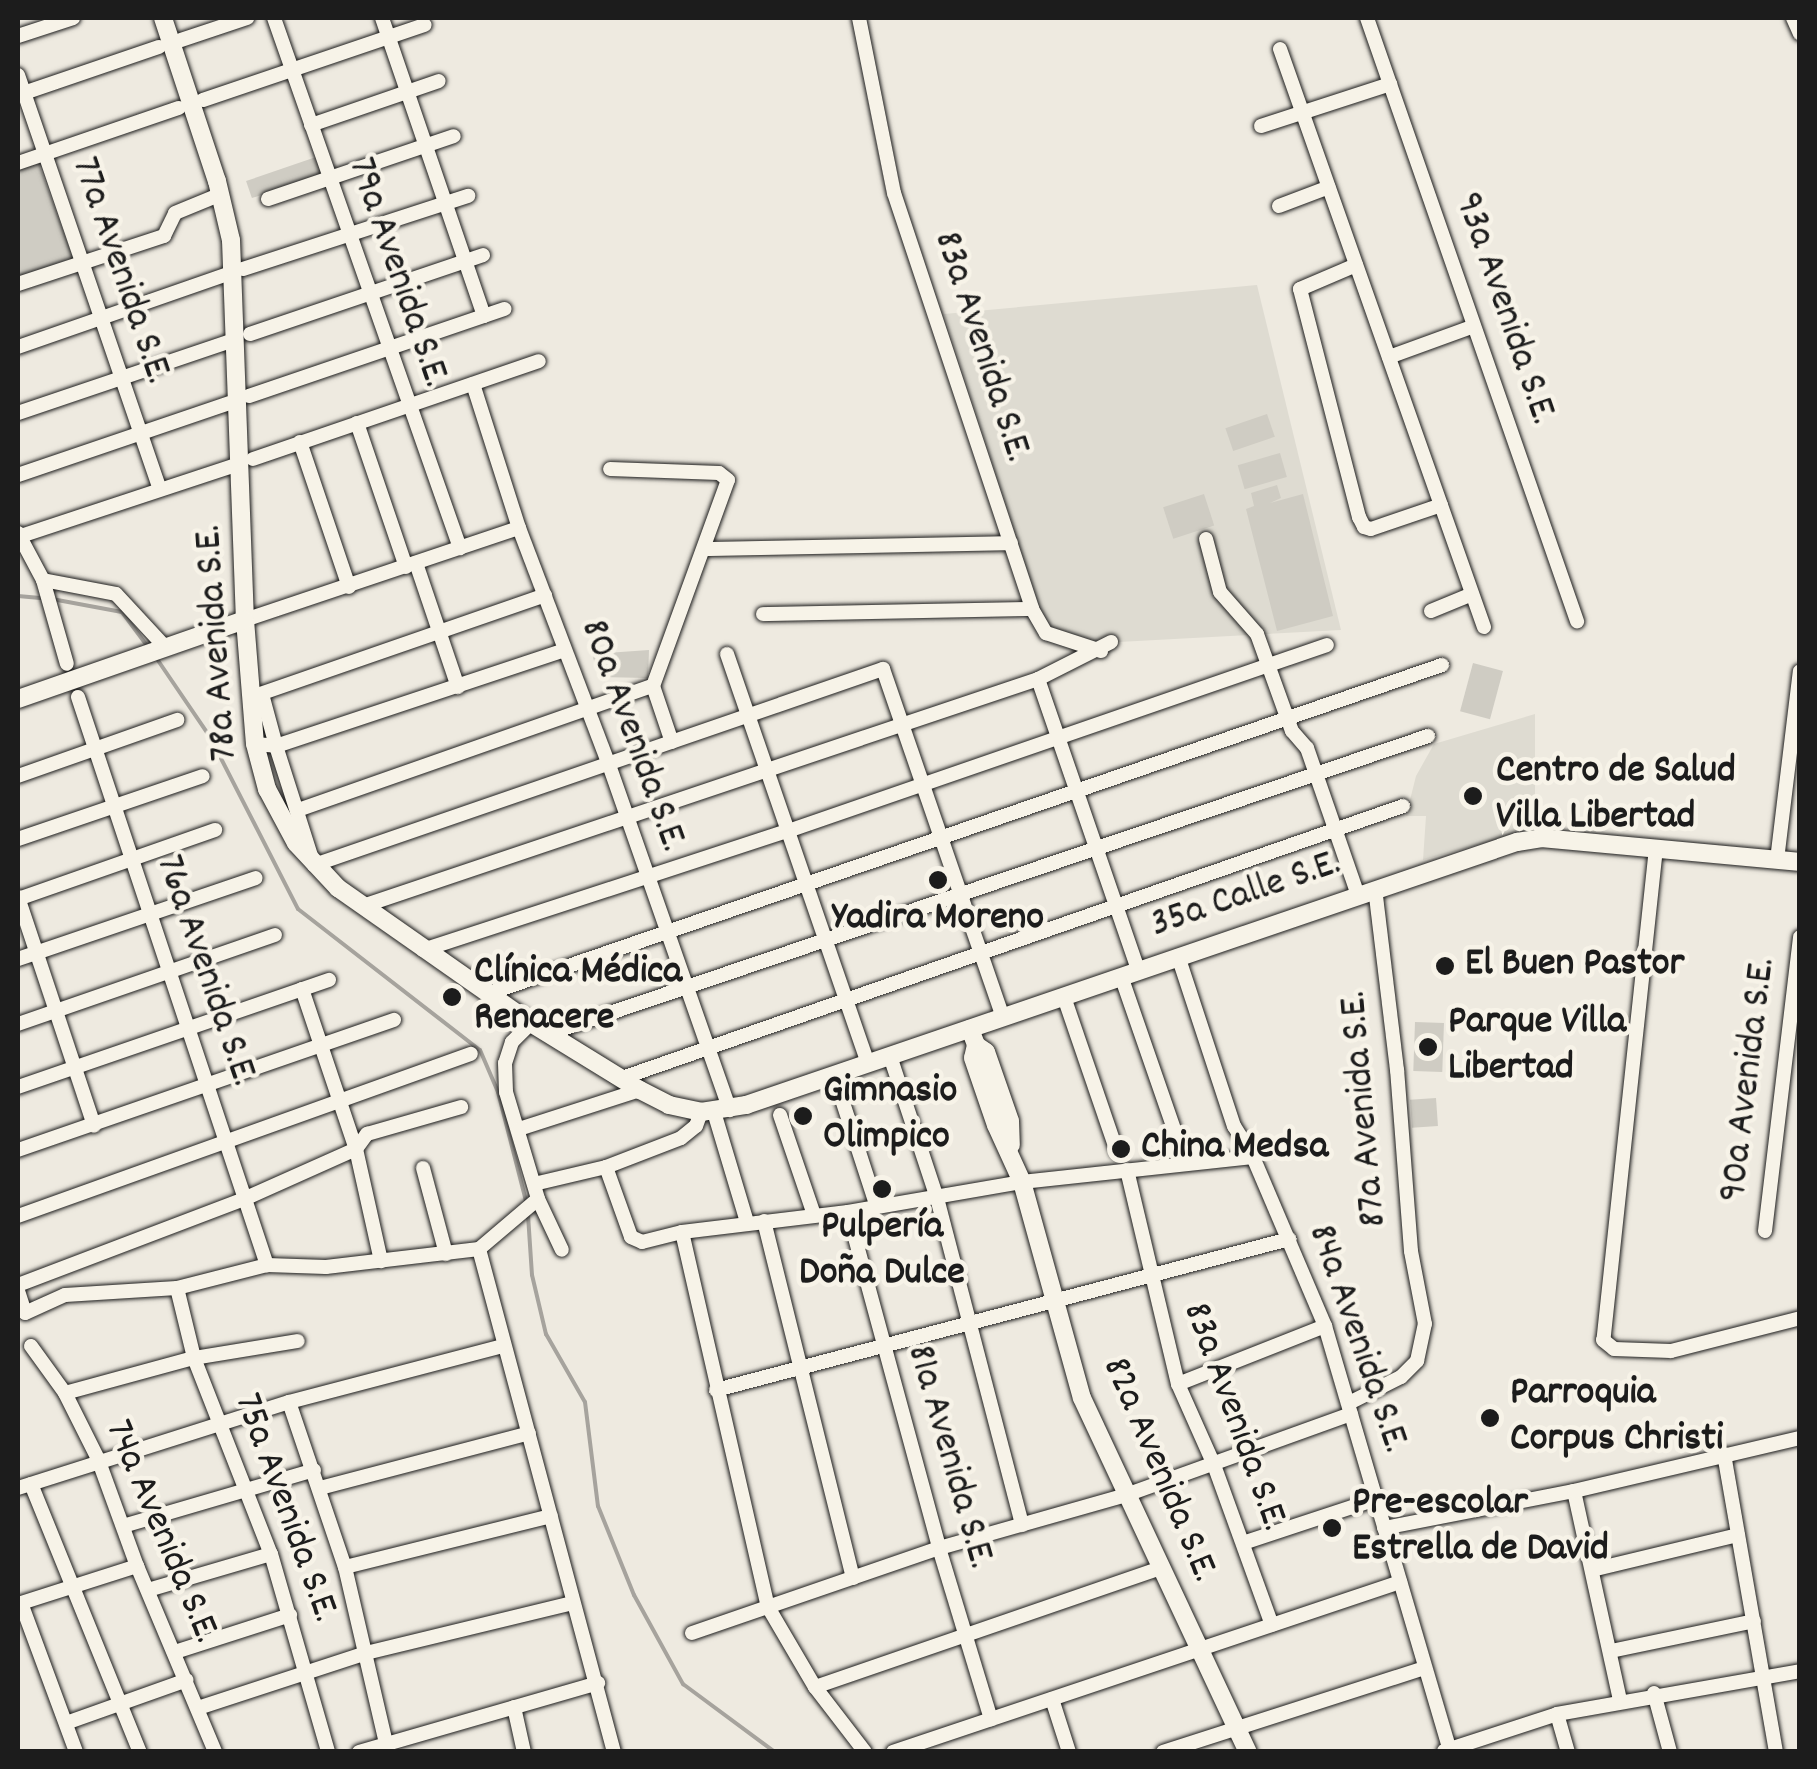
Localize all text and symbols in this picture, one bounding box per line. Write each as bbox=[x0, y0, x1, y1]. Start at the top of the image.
street label: 77a Avenida S.E. bbox=[58, 152, 180, 390]
street label: 79a Avenida S.E. bbox=[334, 152, 458, 394]
street label: 93a Avenida S.E. bbox=[1441, 187, 1565, 431]
street label: 83a Avenida S.E. bbox=[920, 226, 1040, 468]
street label: 78a Avenida S.E. bbox=[187, 523, 251, 763]
street label: 80a Avenida S.E. bbox=[567, 613, 695, 859]
place label: Centro de Salud Villa Libertad bbox=[1496, 749, 1736, 843]
marker: Centro de Salud Villa Libertad bbox=[1460, 783, 1486, 809]
street label: 35a Calle S.E. bbox=[1145, 841, 1347, 951]
street label: 76a Avenida S.E. bbox=[142, 849, 266, 1093]
marker: Yadira Moreno bbox=[927, 869, 949, 891]
place label: Yadira Moreno bbox=[832, 896, 1044, 944]
place label: El Buen Pastor bbox=[1465, 942, 1684, 990]
place label: Clínica Médica Renacere bbox=[474, 950, 682, 1044]
marker: El Buen Pastor bbox=[1434, 955, 1456, 977]
street label: 90a Avenida S.E. bbox=[1711, 955, 1789, 1205]
marker: Clínica Médica Renacere bbox=[439, 984, 465, 1010]
street label: 87a Avenida S.E. bbox=[1332, 989, 1400, 1229]
place label: Parque Villa Libertad bbox=[1448, 1000, 1626, 1094]
marker: Parque Villa Libertad bbox=[1417, 1036, 1439, 1058]
place label: Gimnasio Olimpico bbox=[823, 1069, 957, 1163]
marker: Gimnasio Olimpico bbox=[792, 1105, 814, 1127]
place label: China Medsa bbox=[1141, 1125, 1328, 1173]
marker: China Medsa bbox=[1110, 1138, 1132, 1160]
marker: Pulpería Doña Dulce bbox=[871, 1178, 893, 1200]
place label: Pulpería Doña Dulce bbox=[799, 1205, 965, 1299]
street label: 84a Avenida S.E. bbox=[1295, 1219, 1417, 1459]
street label: 83a Avenida S.E. bbox=[1170, 1296, 1296, 1538]
street label: 81a Avenida S.E. bbox=[893, 1340, 1003, 1574]
street label: 82a Avenida S.E. bbox=[1089, 1351, 1227, 1589]
place label: Parroquia Corpus Christi bbox=[1510, 1371, 1723, 1465]
street label: 75a Avenida S.E. bbox=[221, 1387, 347, 1629]
marker: Parroquia Corpus Christi bbox=[1479, 1407, 1501, 1429]
street label: 74a Avenida S.E. bbox=[92, 1413, 228, 1651]
place label: Pre-escolar Estrella de David bbox=[1352, 1481, 1609, 1575]
marker: Pre-escolar Estrella de David bbox=[1321, 1517, 1343, 1539]

